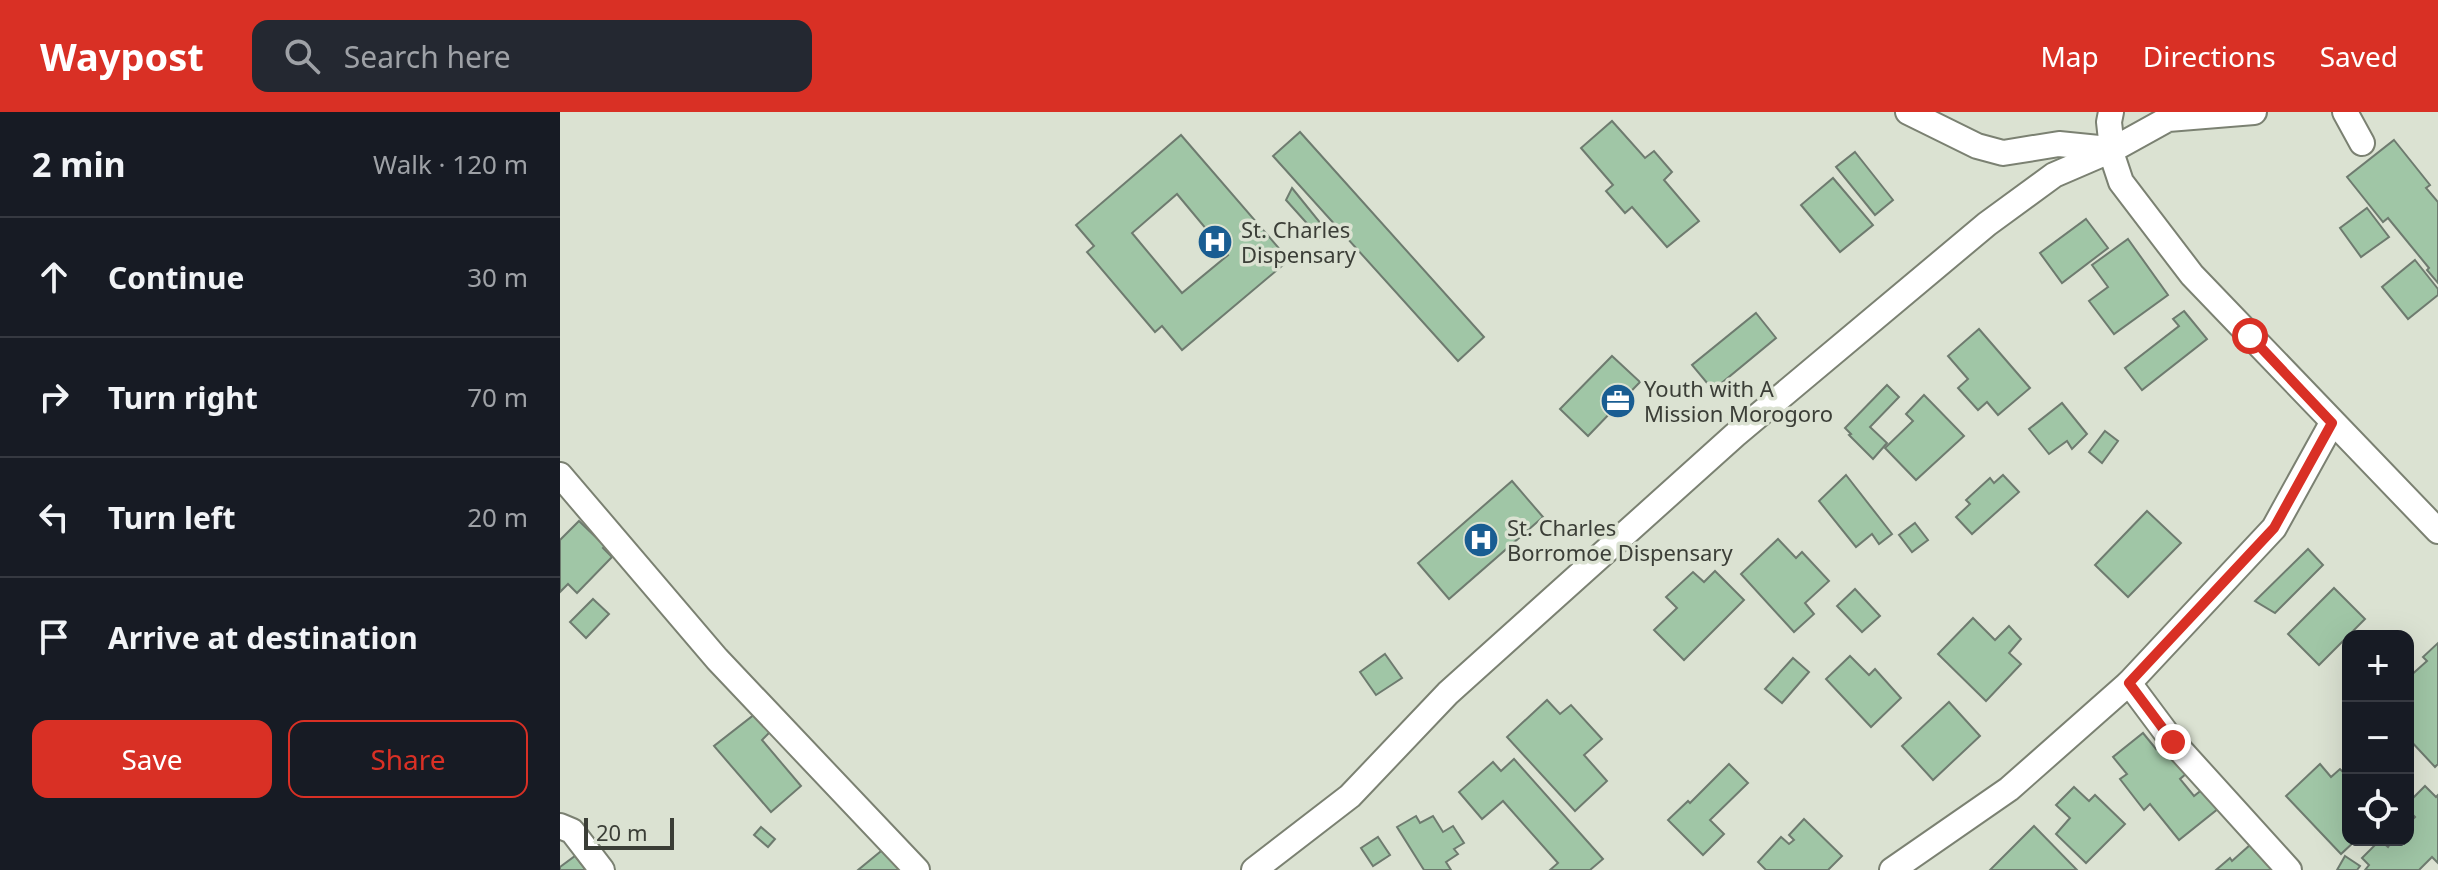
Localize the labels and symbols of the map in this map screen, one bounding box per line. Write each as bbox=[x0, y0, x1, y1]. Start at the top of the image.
place label: St. Charles Dispensary bbox=[1241, 214, 1357, 269]
hospital icon: St. Charles Dispensary bbox=[1196, 223, 1234, 261]
route start bbox=[2232, 318, 2268, 354]
place label: Youth with A Mission Morogoro bbox=[1644, 373, 1833, 428]
office icon: Youth with A Mission Morogoro bbox=[1599, 382, 1637, 420]
place label: St. Charles Borromoe Dispensary bbox=[1507, 512, 1733, 567]
hospital icon: St. Charles Borromoe Dispensary bbox=[1462, 521, 1500, 559]
route end bbox=[2155, 724, 2191, 760]
scale bar bbox=[584, 814, 674, 850]

